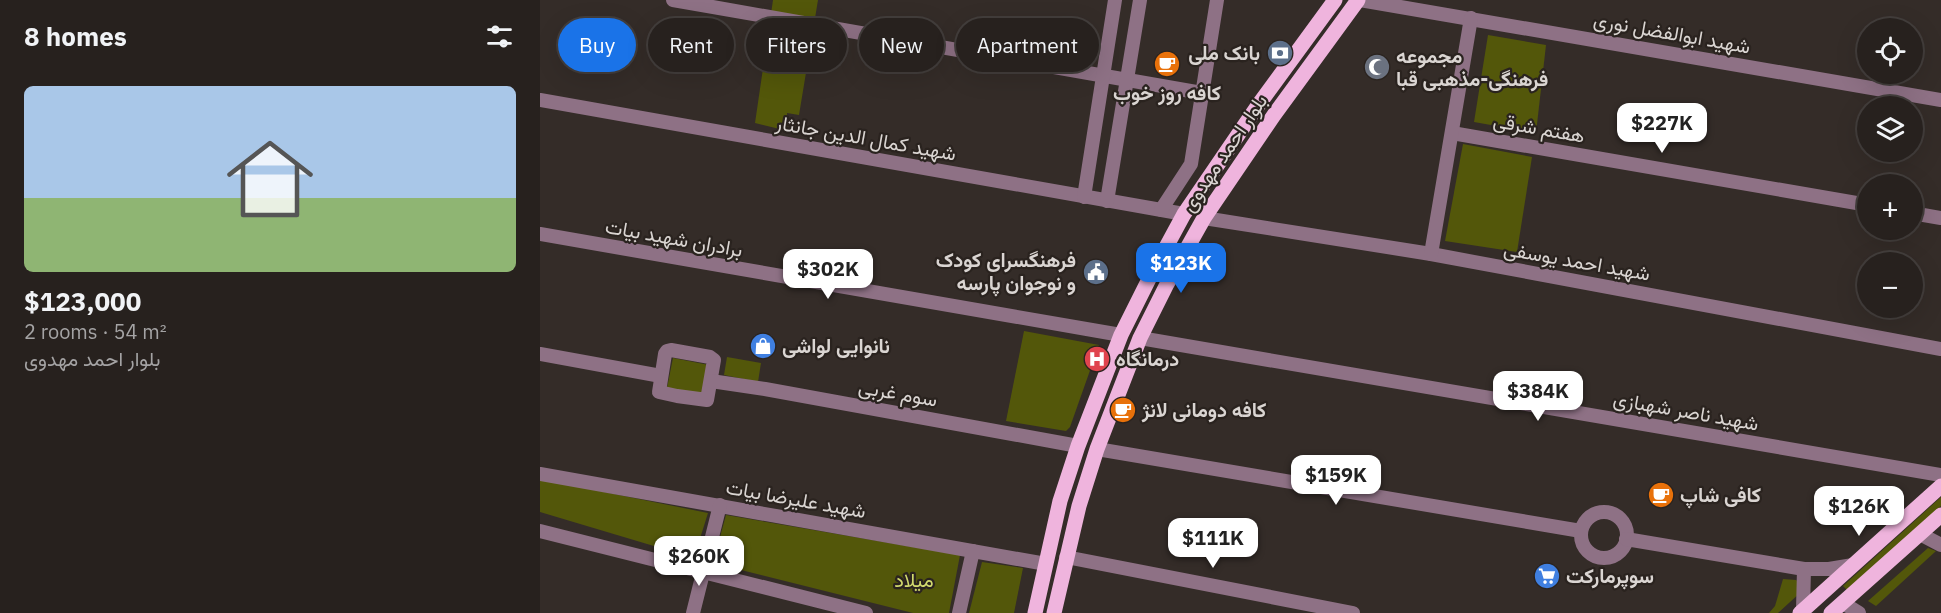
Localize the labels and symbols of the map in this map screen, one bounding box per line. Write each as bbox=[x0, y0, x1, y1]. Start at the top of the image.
street label: شهید ابوالفضل نوری bbox=[1591, 5, 1753, 60]
bank icon: بانک ملی bbox=[1265, 38, 1295, 68]
place label: بانک ملی bbox=[1188, 39, 1260, 66]
place label: مجموعه فرهنگی-مذهبی قبا bbox=[1396, 42, 1548, 92]
cafe icon: کافه روز خوب bbox=[1152, 49, 1182, 79]
mosque icon: مجموعه فرهنگی-مذهبی قبا bbox=[1362, 52, 1392, 82]
place label: کافه روز خوب bbox=[1113, 79, 1221, 106]
street label: بلوار احمد مهدوی bbox=[1174, 89, 1273, 217]
pin: $227K bbox=[1620, 103, 1704, 154]
street label: هفتم شرقی bbox=[1491, 106, 1587, 149]
street label: شهید کمال الدین جانثار bbox=[773, 108, 958, 167]
street label: برادران شهید بیات bbox=[603, 212, 745, 263]
street label: شهید احمد یوسفی bbox=[1502, 234, 1652, 287]
pin: $123K bbox=[1139, 243, 1223, 294]
place label: فرهنگسرای کودک و نوجوان پارسه bbox=[936, 246, 1076, 297]
pin: $302K bbox=[786, 249, 870, 300]
public building icon: فرهنگسرای کودک و نوجوان پارسه bbox=[1081, 257, 1111, 287]
shop icon: نانوایی لواشی bbox=[748, 331, 778, 361]
place label: نانوایی لواشی bbox=[782, 332, 890, 359]
hospital icon: درمانگاه bbox=[1082, 344, 1112, 374]
place label: درمانگاه bbox=[1116, 345, 1179, 372]
pin: $384K bbox=[1496, 371, 1580, 422]
street label: سوم غربی bbox=[857, 372, 940, 413]
street label: شهید ناصر شهبازی bbox=[1611, 384, 1761, 437]
cafe icon: کافه دومانی لانژ bbox=[1108, 395, 1138, 425]
place label: کافه دومانی لانژ bbox=[1141, 396, 1266, 423]
pin: $159K bbox=[1294, 455, 1378, 506]
street label: شهید علیرضا بیات bbox=[724, 473, 868, 524]
cafe icon: کافی شاپ bbox=[1646, 480, 1676, 510]
place label: کافی شاپ bbox=[1680, 481, 1761, 509]
pin: $126K bbox=[1817, 486, 1901, 537]
pin: $111K bbox=[1171, 518, 1255, 569]
pin: $260K bbox=[657, 536, 741, 587]
supermarket icon: سوپرمارکت bbox=[1532, 561, 1562, 591]
place label: سوپرمارکت bbox=[1566, 562, 1654, 590]
park label: میلاد bbox=[894, 566, 934, 593]

